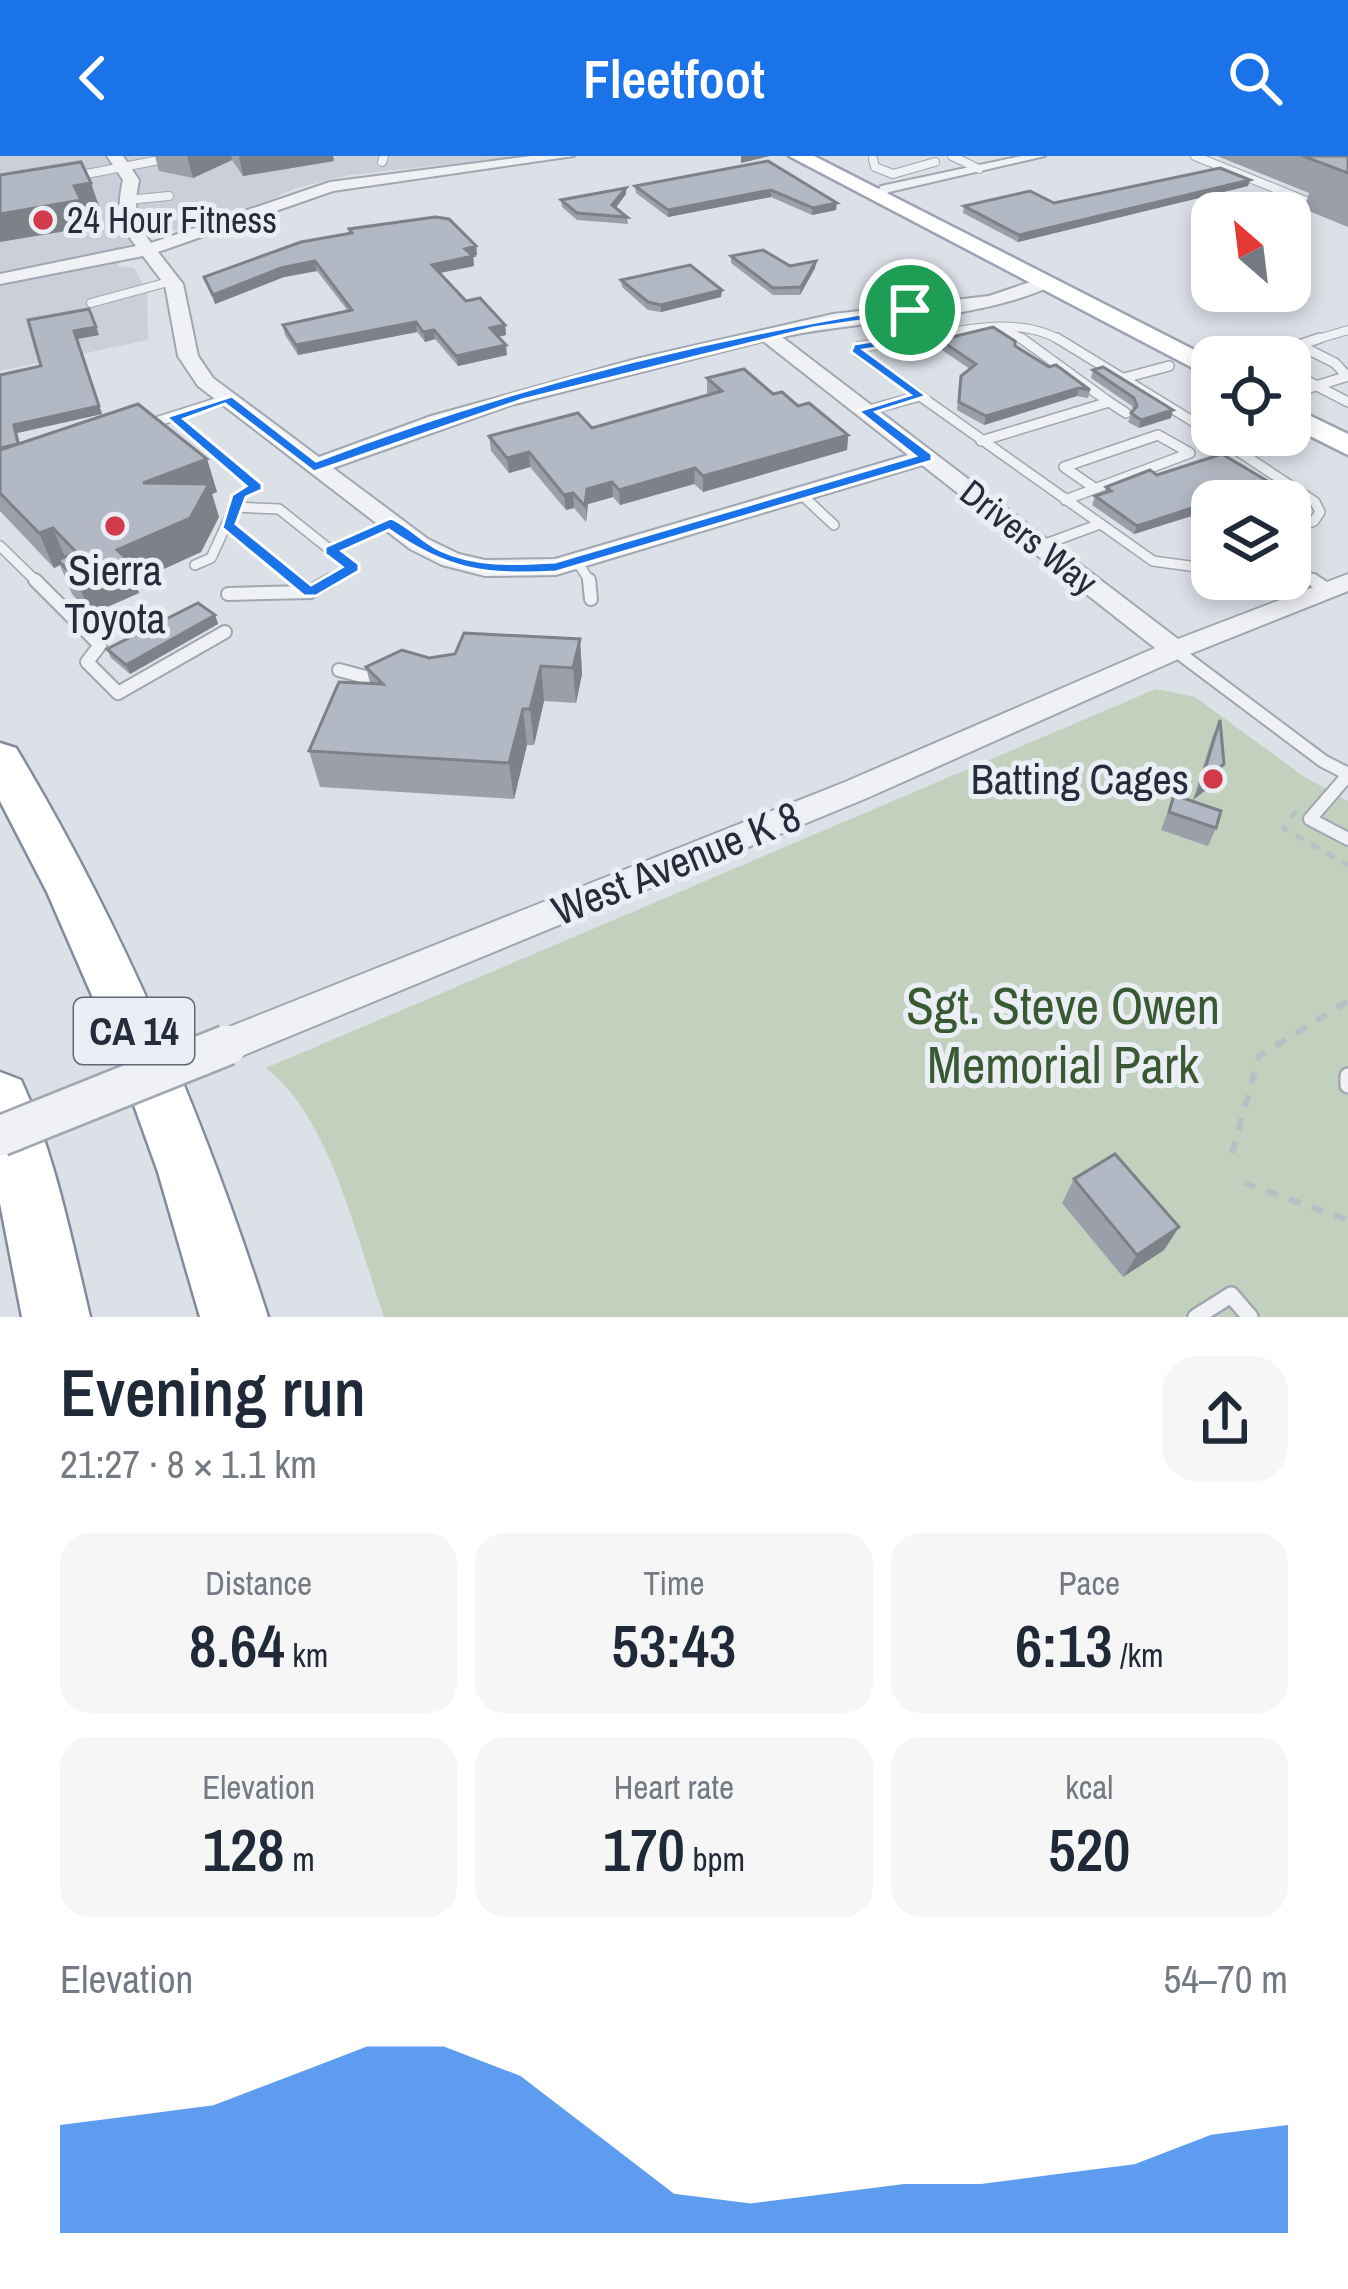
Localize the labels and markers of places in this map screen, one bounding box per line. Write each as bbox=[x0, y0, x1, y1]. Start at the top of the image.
place label: 24 Hour Fitness bbox=[67, 196, 277, 244]
marker: 24 Hour Fitness bbox=[30, 207, 56, 233]
pin bbox=[859, 259, 961, 361]
marker: Sierra Toyota bbox=[102, 513, 128, 539]
place label: Sierra Toyota bbox=[64, 542, 166, 646]
place label: Batting Cages bbox=[971, 751, 1189, 807]
marker: Batting Cages bbox=[1200, 766, 1226, 792]

